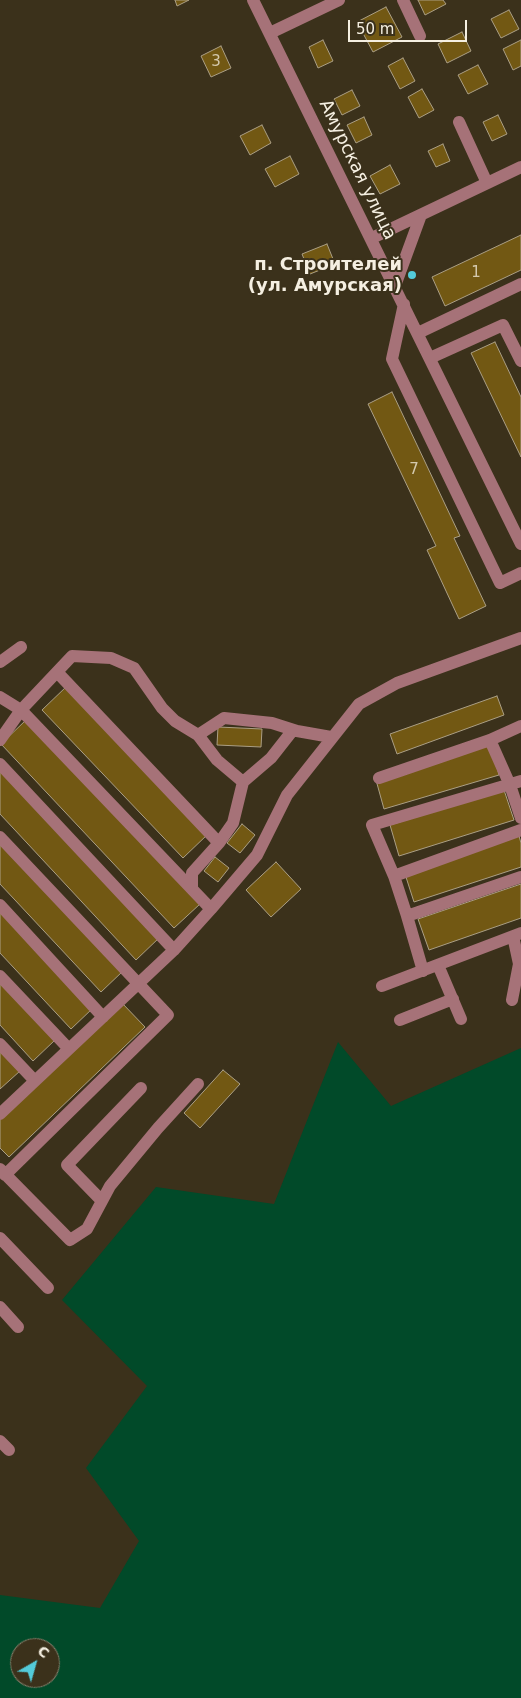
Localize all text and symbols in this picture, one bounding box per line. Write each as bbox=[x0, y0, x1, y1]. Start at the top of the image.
scale bar bbox=[351, 10, 470, 42]
text: 50 m bbox=[356, 20, 394, 38]
house number: 3 bbox=[211, 53, 221, 71]
street label: Амурская улица bbox=[314, 96, 400, 244]
place label: п. Строителей (ул. Амурская) bbox=[248, 254, 402, 296]
house number: 1 bbox=[471, 264, 481, 282]
marker: п. Строителей (ул. Амурская) bbox=[406, 269, 418, 281]
house number: 7 bbox=[409, 461, 419, 479]
north arrow bbox=[10, 1638, 60, 1688]
text: С bbox=[35, 1642, 53, 1661]

